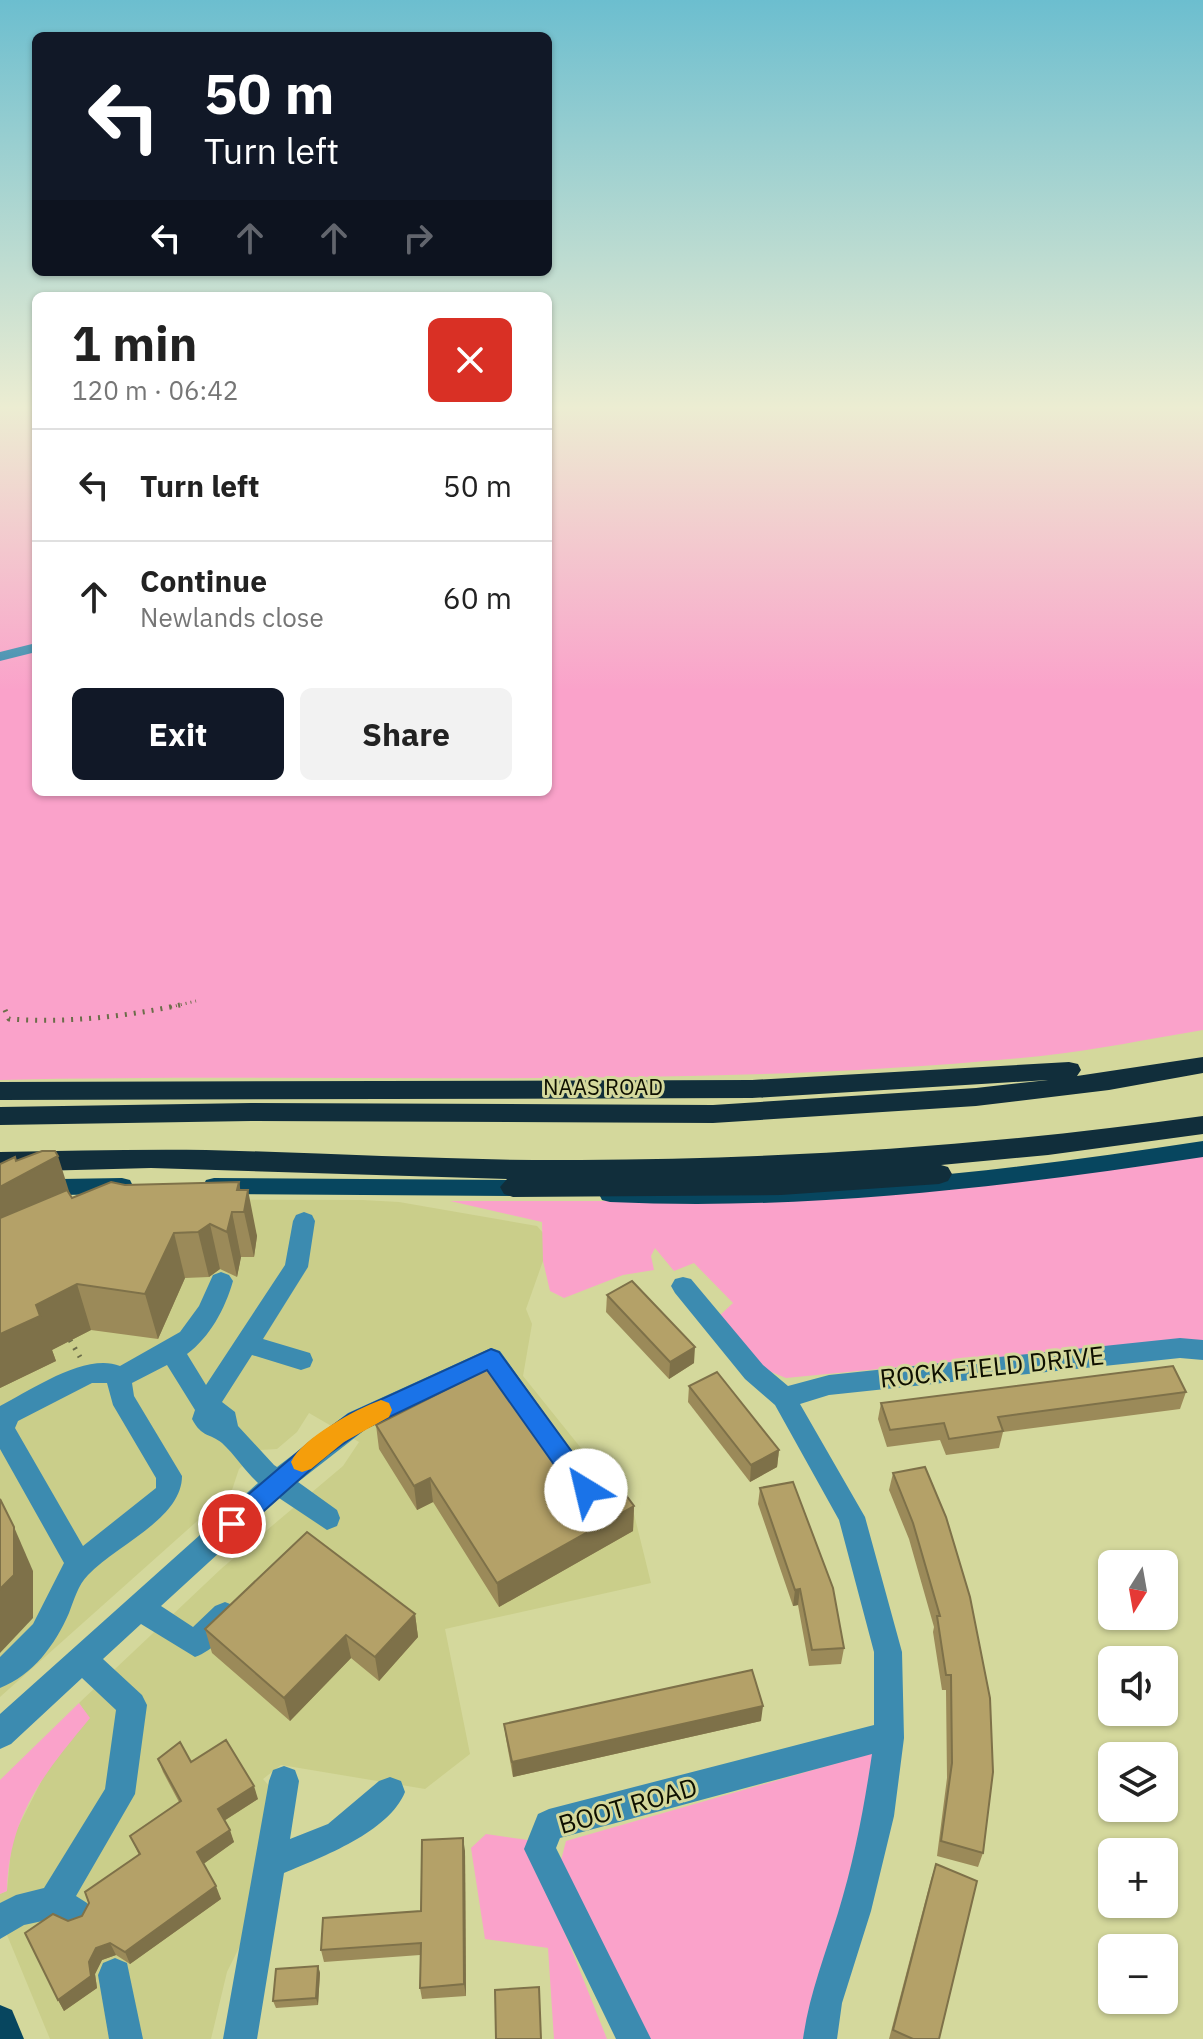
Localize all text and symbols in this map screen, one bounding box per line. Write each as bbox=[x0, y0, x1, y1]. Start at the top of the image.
text: 50 m bbox=[204, 57, 334, 129]
icon: left bbox=[72, 64, 176, 168]
text: Turn left bbox=[204, 127, 339, 174]
icon: left bbox=[144, 216, 188, 260]
icon: ahead bbox=[228, 216, 272, 260]
icon: ahead bbox=[312, 216, 356, 260]
icon: right bbox=[396, 216, 440, 260]
text: 1 min bbox=[72, 312, 197, 374]
button: close bbox=[428, 318, 512, 402]
text: 120 m · 06:42 bbox=[72, 373, 238, 407]
icon: left bbox=[72, 463, 116, 507]
text: Turn left bbox=[140, 466, 259, 505]
text: 50 m bbox=[443, 466, 512, 505]
text: Continue bbox=[140, 561, 267, 600]
icon: ahead bbox=[72, 575, 116, 619]
text: 60 m bbox=[443, 578, 512, 617]
text: Newlands close bbox=[140, 600, 324, 634]
button: Exit bbox=[72, 688, 284, 780]
button: Share bbox=[300, 688, 512, 780]
street label: NAAS ROAD bbox=[543, 1072, 663, 1101]
street label: ROCK FIELD DRIVE bbox=[878, 1337, 1106, 1395]
position arrow bbox=[544, 1448, 628, 1532]
pin bbox=[198, 1490, 266, 1558]
icon: arrive bbox=[210, 1502, 254, 1546]
north arrow bbox=[1098, 1550, 1178, 1630]
map controls bbox=[1098, 1550, 1178, 2014]
button: sound bbox=[1098, 1646, 1178, 1726]
button: layers bbox=[1098, 1742, 1178, 1822]
street label: BOOT ROAD bbox=[554, 1769, 701, 1841]
button: + bbox=[1098, 1838, 1178, 1918]
button: − bbox=[1098, 1934, 1178, 2014]

